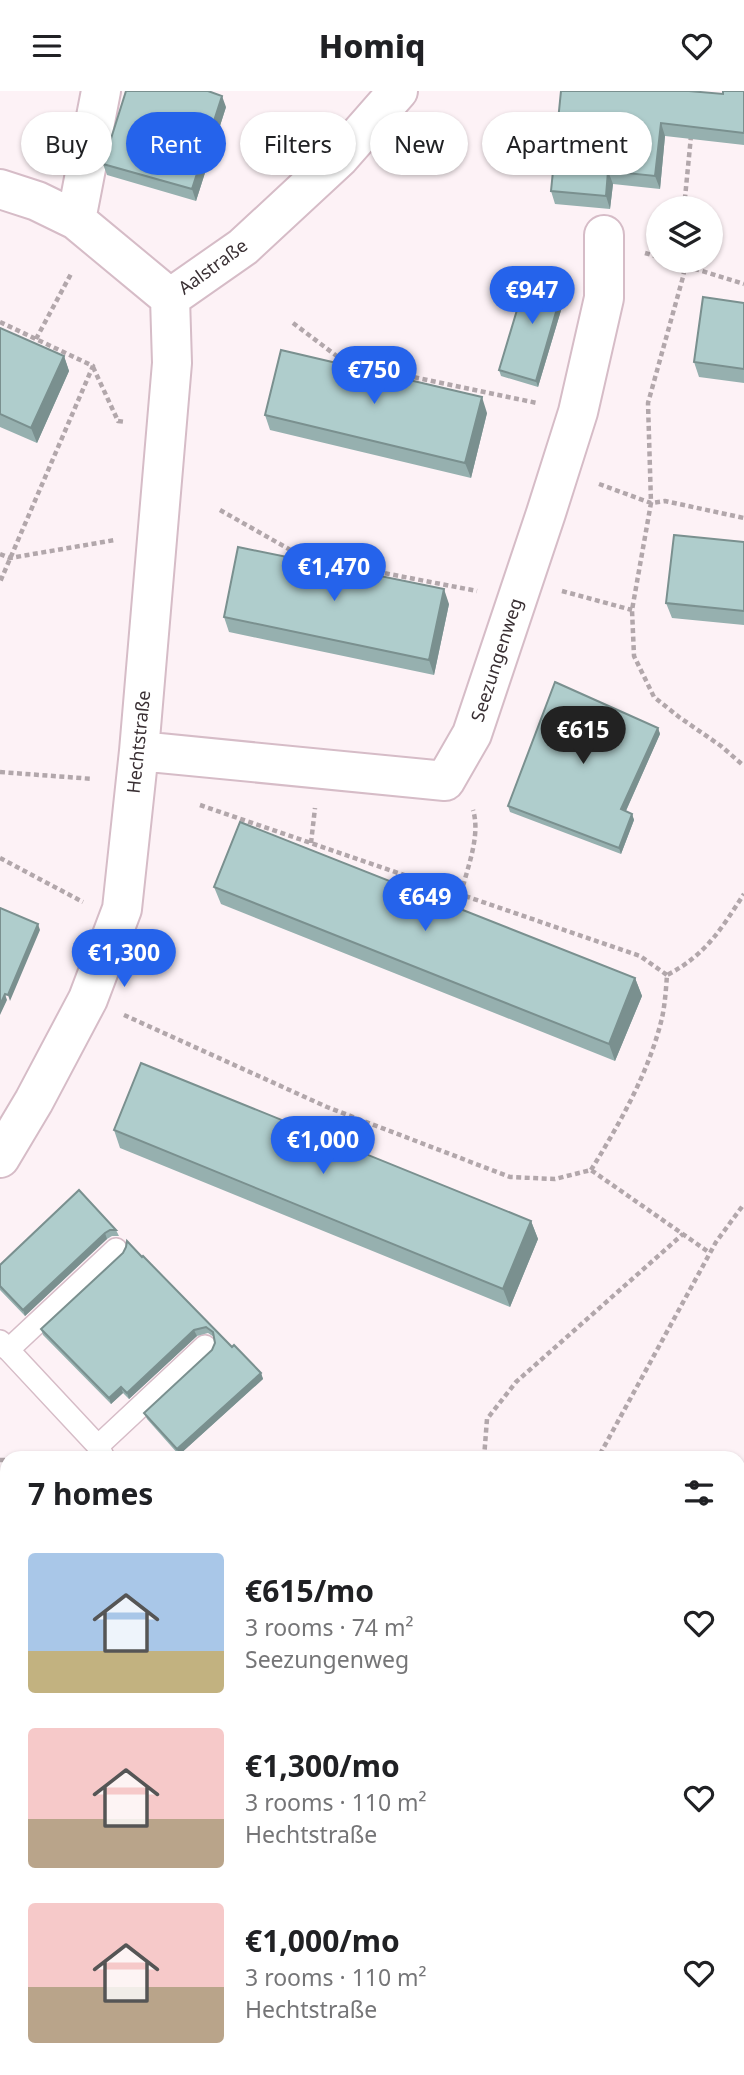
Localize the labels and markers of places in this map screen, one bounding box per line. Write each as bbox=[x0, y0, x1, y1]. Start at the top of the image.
pin: €947 bbox=[491, 267, 573, 326]
pin: €750 bbox=[333, 347, 415, 406]
pin: €1,470 bbox=[277, 543, 391, 603]
pin: €615 bbox=[542, 707, 624, 766]
pin: €649 bbox=[384, 873, 466, 933]
pin: €1,300 bbox=[67, 929, 181, 989]
pin: €1,000 bbox=[266, 1117, 380, 1176]

